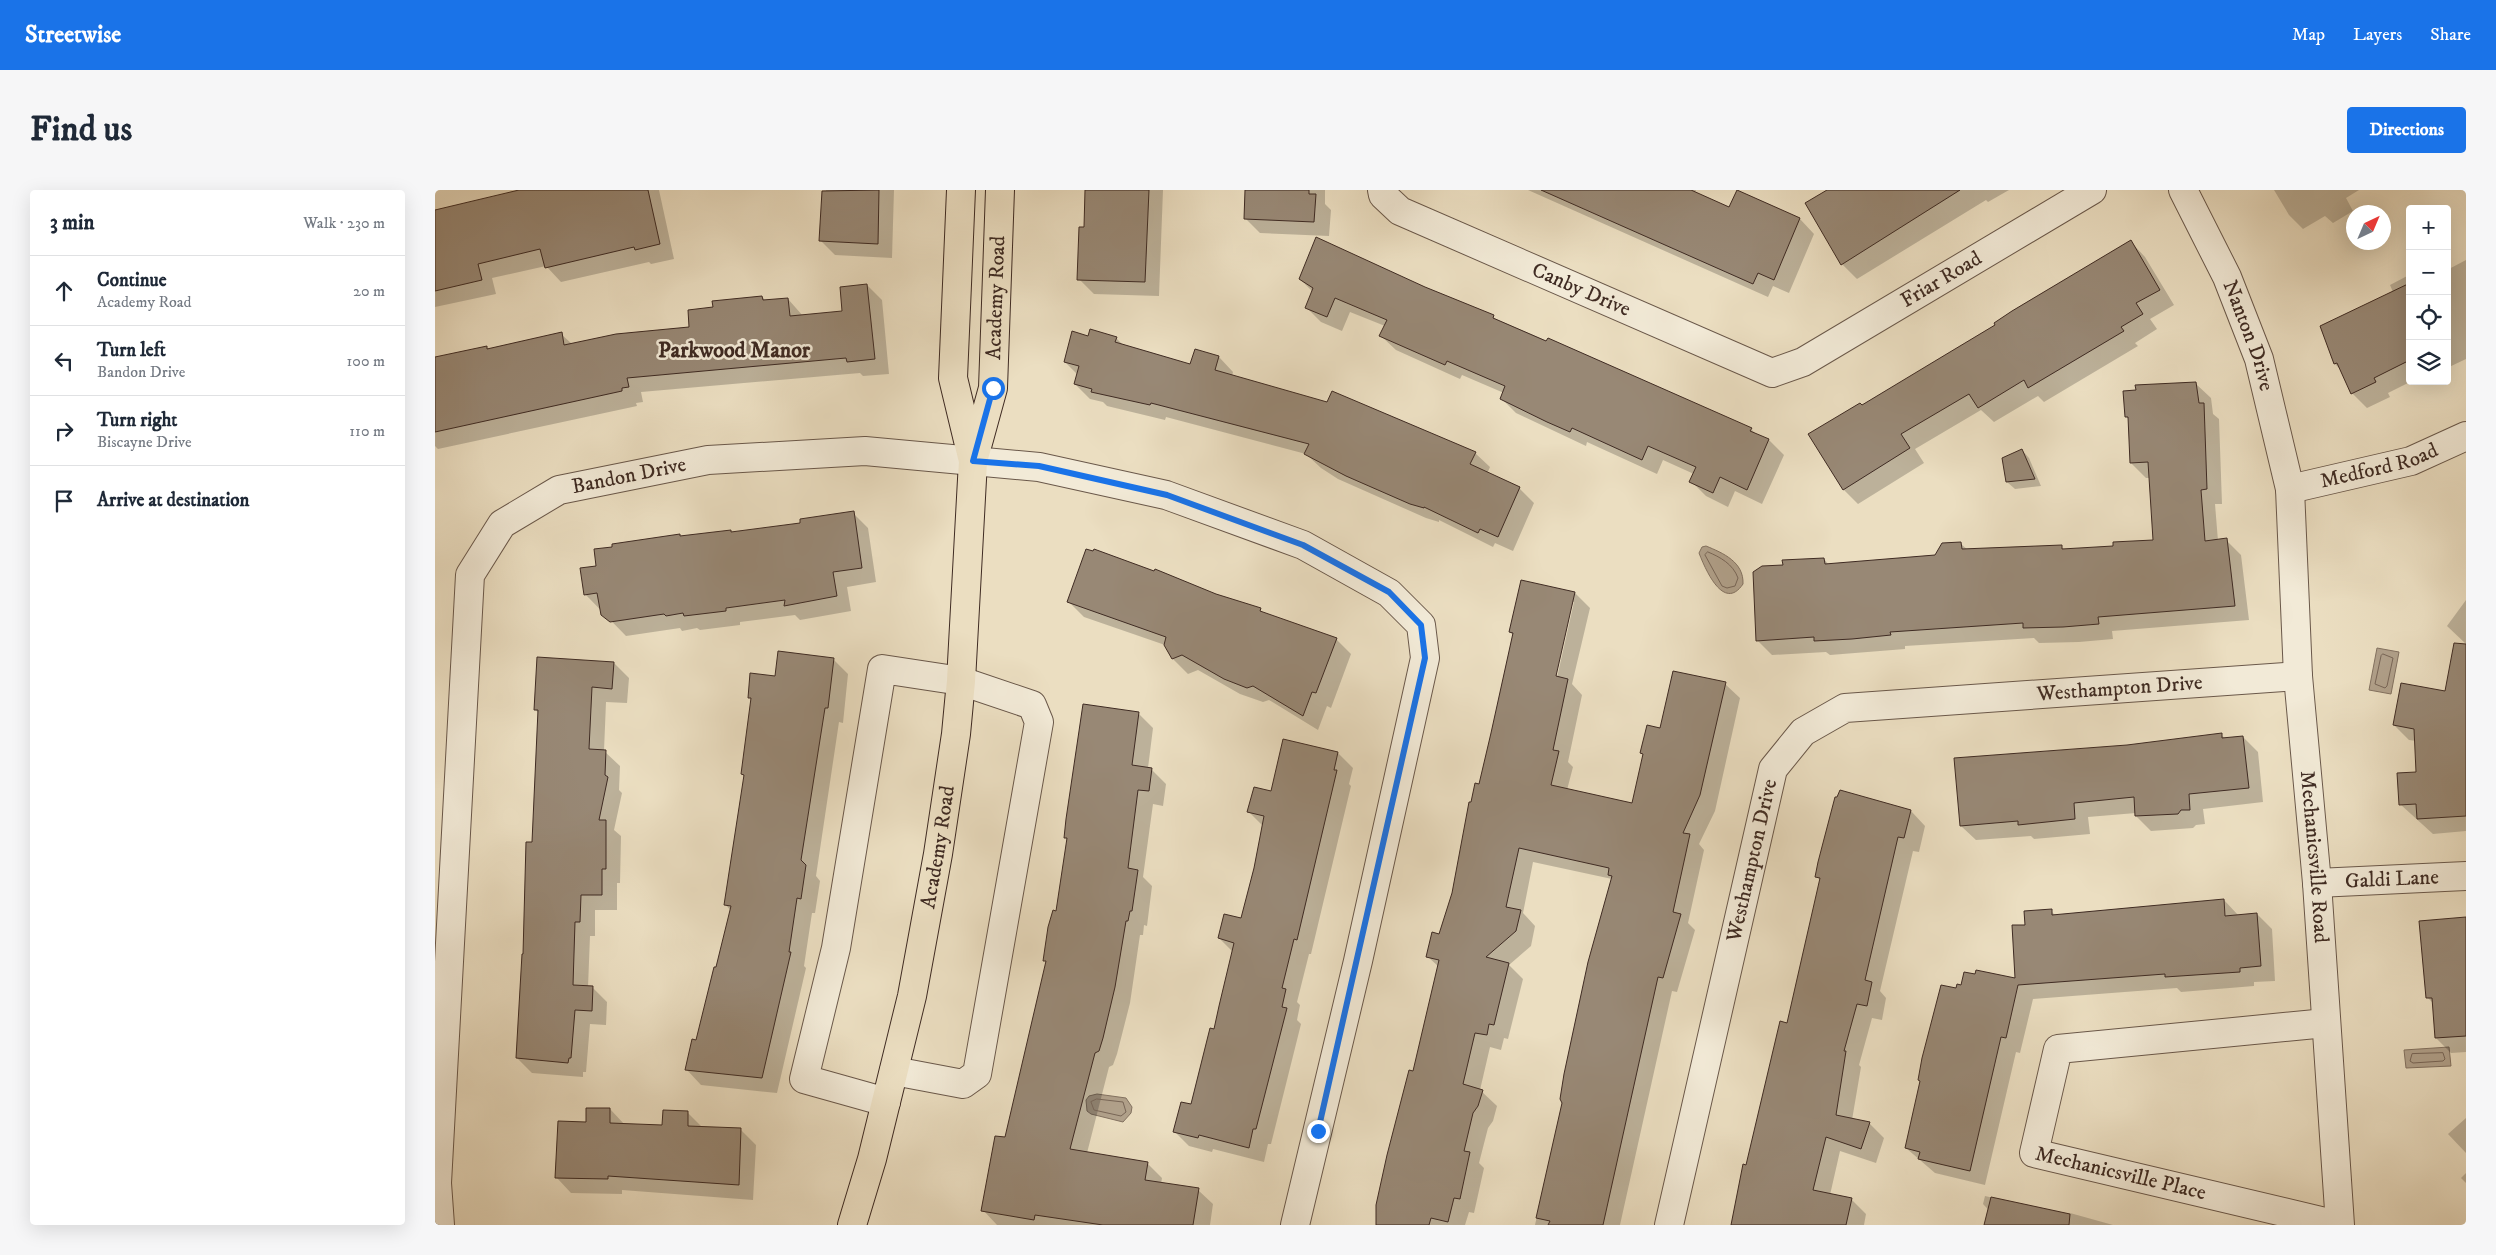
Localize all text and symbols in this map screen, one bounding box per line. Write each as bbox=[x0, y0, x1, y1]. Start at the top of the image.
text: Streetwise bbox=[25, 20, 121, 50]
text: Map bbox=[2292, 24, 2325, 46]
text: Layers bbox=[2353, 24, 2402, 46]
text: Share bbox=[2430, 24, 2471, 46]
button: Directions bbox=[2347, 107, 2466, 153]
text: Find us bbox=[30, 108, 132, 152]
north arrow bbox=[2346, 205, 2391, 250]
map controls bbox=[2406, 205, 2451, 385]
button: + bbox=[2406, 205, 2451, 250]
text: 3 min bbox=[50, 210, 95, 236]
text: Walk · 230 m bbox=[303, 213, 385, 233]
street label: Academy Road bbox=[981, 235, 1011, 360]
street label: Friar Road bbox=[1896, 245, 1987, 314]
button: − bbox=[2406, 250, 2451, 295]
street label: Canby Drive bbox=[1528, 257, 1635, 323]
text: Continue bbox=[97, 269, 167, 292]
icon: ahead bbox=[50, 277, 78, 305]
street label: Nanton Drive bbox=[2217, 277, 2279, 394]
text: 20 m bbox=[353, 281, 385, 301]
text: Academy Road bbox=[97, 292, 192, 312]
button: locate bbox=[2406, 295, 2451, 340]
district label: Parkwood Manor bbox=[658, 337, 811, 364]
text: Turn left bbox=[97, 339, 166, 362]
button: layers bbox=[2406, 340, 2451, 385]
icon: left bbox=[50, 347, 78, 375]
text: 100 m bbox=[347, 351, 385, 371]
text: Bandon Drive bbox=[97, 362, 185, 382]
route start bbox=[982, 377, 1005, 400]
text: Turn right bbox=[97, 409, 177, 432]
icon: right bbox=[50, 417, 78, 445]
text: 110 m bbox=[349, 421, 385, 441]
text: Biscayne Drive bbox=[97, 432, 192, 452]
street label: Medford Road bbox=[2318, 437, 2443, 495]
street label: Bandon Drive bbox=[570, 452, 689, 500]
icon: arrive bbox=[50, 487, 78, 515]
text: Arrive at destination bbox=[97, 489, 249, 512]
street label: Westhampton Drive bbox=[2035, 670, 2204, 707]
street label: Mechanicsville Road bbox=[2294, 770, 2334, 945]
street label: Westhampton Drive bbox=[1721, 776, 1783, 945]
street label: Academy Road bbox=[915, 783, 961, 911]
street label: Galdi Lane bbox=[2344, 864, 2440, 895]
route end bbox=[1307, 1120, 1330, 1143]
street label: Mechanicsville Place bbox=[2033, 1141, 2209, 1206]

